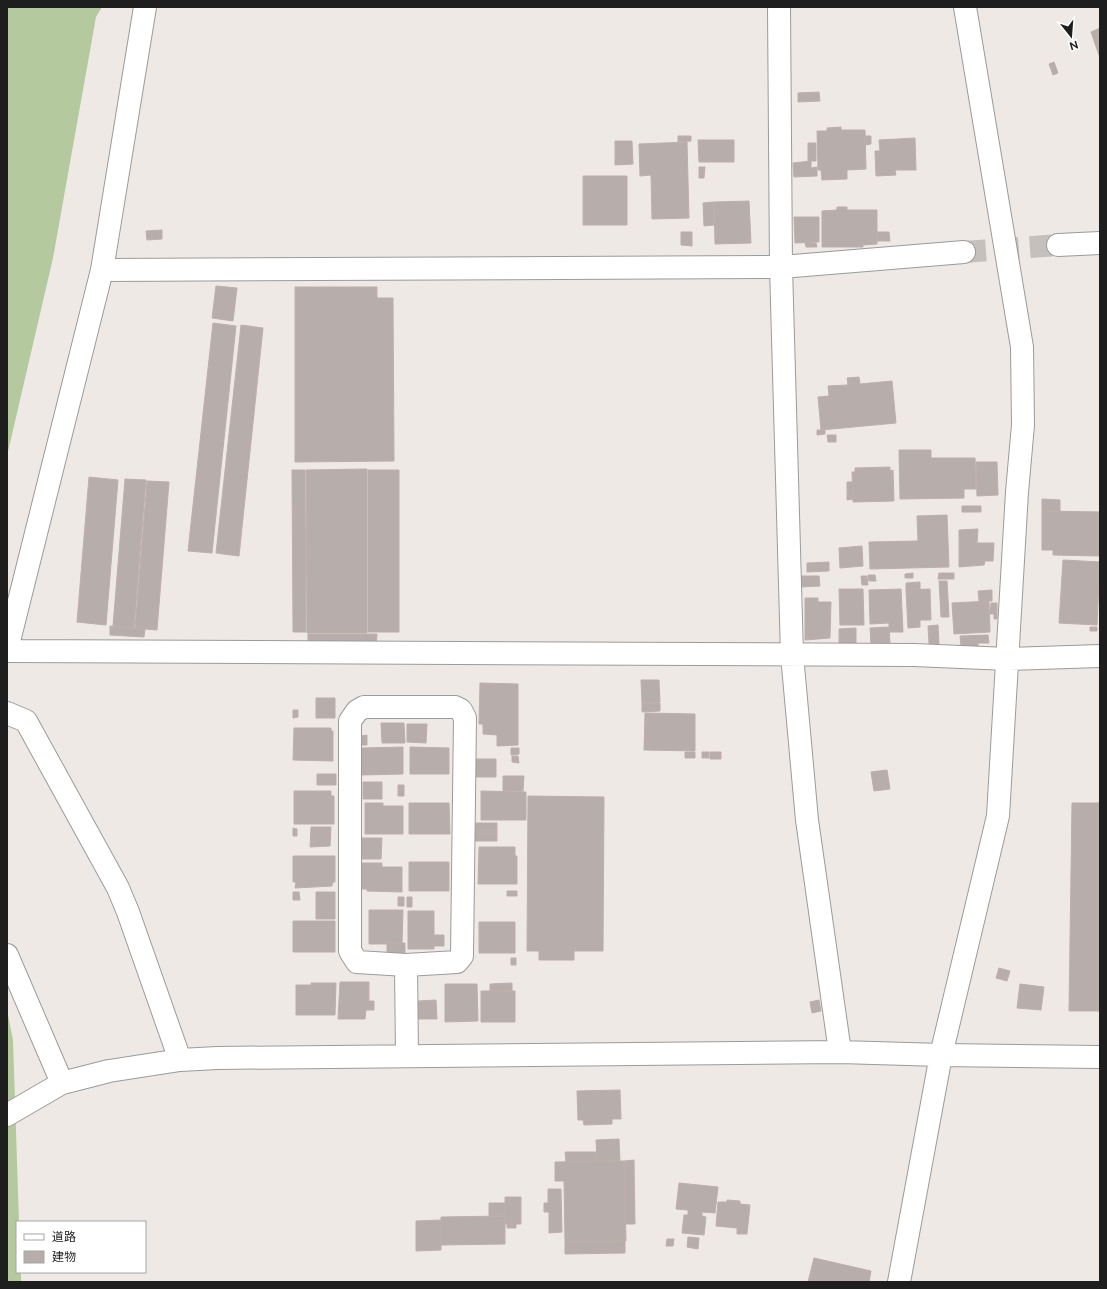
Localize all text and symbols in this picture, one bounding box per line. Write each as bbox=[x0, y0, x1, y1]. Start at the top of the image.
north arrow bbox=[1051, 16, 1091, 56]
text: N bbox=[1068, 38, 1080, 53]
legend bbox=[16, 1221, 146, 1273]
text: 道路 bbox=[52, 1230, 76, 1244]
text: 建物 bbox=[52, 1250, 76, 1264]

